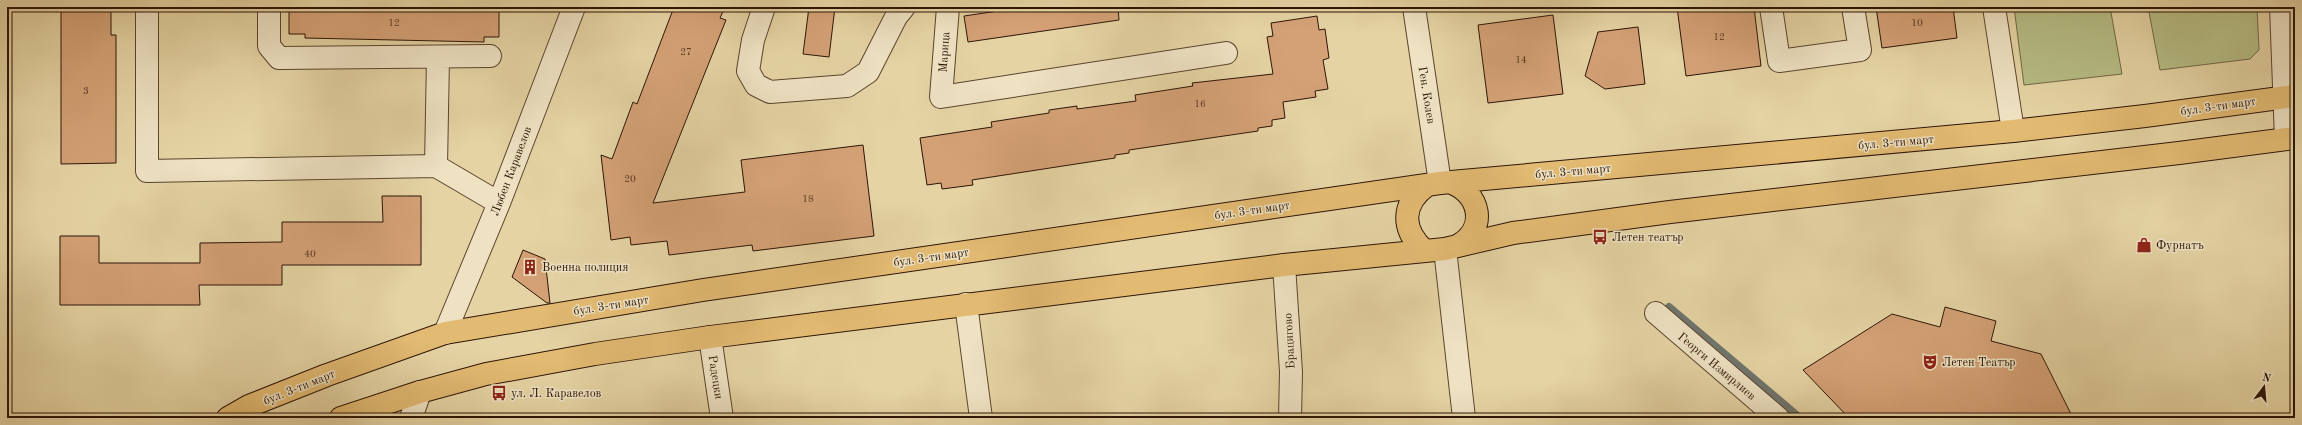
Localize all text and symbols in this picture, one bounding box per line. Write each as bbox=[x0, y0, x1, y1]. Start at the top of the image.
house number: 12 bbox=[388, 18, 400, 28]
house number: 10 bbox=[1911, 18, 1923, 28]
street label: Марица bbox=[938, 31, 952, 73]
house number: 12 bbox=[1713, 32, 1725, 42]
house number: 27 bbox=[680, 47, 692, 57]
house number: 14 bbox=[1515, 55, 1527, 65]
street label: Ген. Колев bbox=[1416, 66, 1436, 125]
house number: 3 bbox=[83, 86, 89, 96]
street label: бул. 3-ти март bbox=[2180, 96, 2257, 118]
house number: 16 bbox=[1194, 99, 1206, 109]
street label: Любен Каравелов bbox=[489, 125, 535, 218]
street label: бул. 3-ти март bbox=[1858, 134, 1935, 152]
street label: бул. 3-ти март bbox=[1535, 163, 1612, 181]
house number: 20 bbox=[624, 174, 636, 184]
house number: 18 bbox=[802, 194, 814, 204]
street label: бул. 3-ти март bbox=[1214, 200, 1291, 222]
bus stop icon: Летен театър bbox=[1591, 228, 1609, 246]
place label: Летен театър bbox=[1612, 232, 1683, 244]
shop icon: Фурнатъ bbox=[2135, 236, 2153, 254]
place label: Фурнатъ bbox=[2156, 240, 2204, 252]
street label: бул. 3-ти март bbox=[893, 247, 970, 269]
house number: 40 bbox=[304, 249, 316, 259]
building icon: Военна полиция bbox=[521, 258, 539, 276]
place label: Военна полиция bbox=[542, 262, 629, 274]
street label: бул. 3-ти март bbox=[573, 294, 650, 318]
street label: Брацигово bbox=[1283, 313, 1297, 369]
street label: Георги Измирлиев bbox=[1675, 331, 1758, 403]
theatre icon: Летен Театър bbox=[1921, 353, 1939, 371]
street label: Радецки bbox=[706, 354, 724, 400]
place label: Летен Театър bbox=[1942, 357, 2015, 369]
north arrow bbox=[2244, 367, 2284, 407]
street label: бул. 3-ти март bbox=[262, 368, 337, 408]
text: N bbox=[2261, 372, 2272, 385]
bus stop icon: ул. Л. Каравелов bbox=[490, 384, 508, 402]
place label: ул. Л. Каравелов bbox=[511, 388, 602, 400]

